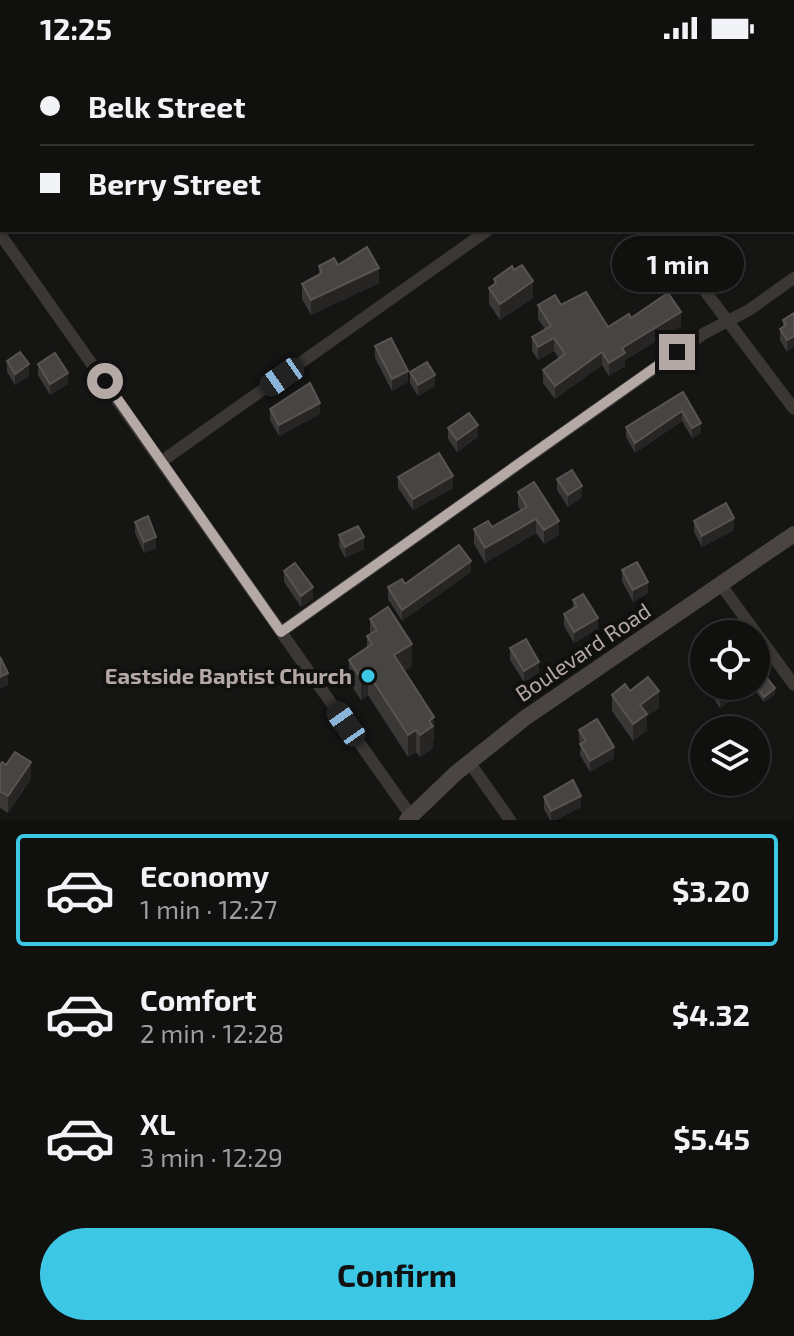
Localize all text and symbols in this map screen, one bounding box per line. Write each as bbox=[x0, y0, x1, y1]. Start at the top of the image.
text: 12:25 bbox=[40, 10, 112, 46]
text: Belk Street bbox=[88, 88, 246, 124]
text: Berry Street bbox=[88, 165, 261, 201]
callout: 1 min bbox=[611, 236, 743, 292]
text: 1 min bbox=[647, 248, 709, 279]
route end bbox=[659, 334, 695, 370]
car bbox=[255, 353, 309, 401]
route start bbox=[87, 363, 123, 399]
street label: Boulevard Road bbox=[510, 596, 655, 706]
map controls bbox=[690, 620, 770, 796]
button: locate bbox=[690, 620, 770, 700]
place label: Eastside Baptist Church bbox=[105, 662, 352, 688]
marker: Eastside Baptist Church bbox=[359, 667, 377, 685]
car bbox=[322, 697, 370, 751]
button: layers bbox=[690, 716, 770, 796]
icon: car bbox=[44, 854, 116, 926]
text: Economy bbox=[140, 857, 269, 893]
text: $3.20 bbox=[672, 872, 750, 908]
text: 1 min · 12:27 bbox=[140, 893, 277, 924]
icon: car bbox=[44, 978, 116, 1050]
text: Comfort bbox=[140, 981, 257, 1017]
text: $4.32 bbox=[672, 996, 750, 1032]
text: 2 min · 12:28 bbox=[140, 1017, 284, 1048]
icon: car bbox=[44, 1102, 116, 1174]
text: XL bbox=[140, 1105, 175, 1141]
text: $5.45 bbox=[673, 1120, 750, 1156]
text: 3 min · 12:29 bbox=[140, 1141, 283, 1172]
button: Confirm bbox=[40, 1228, 754, 1320]

